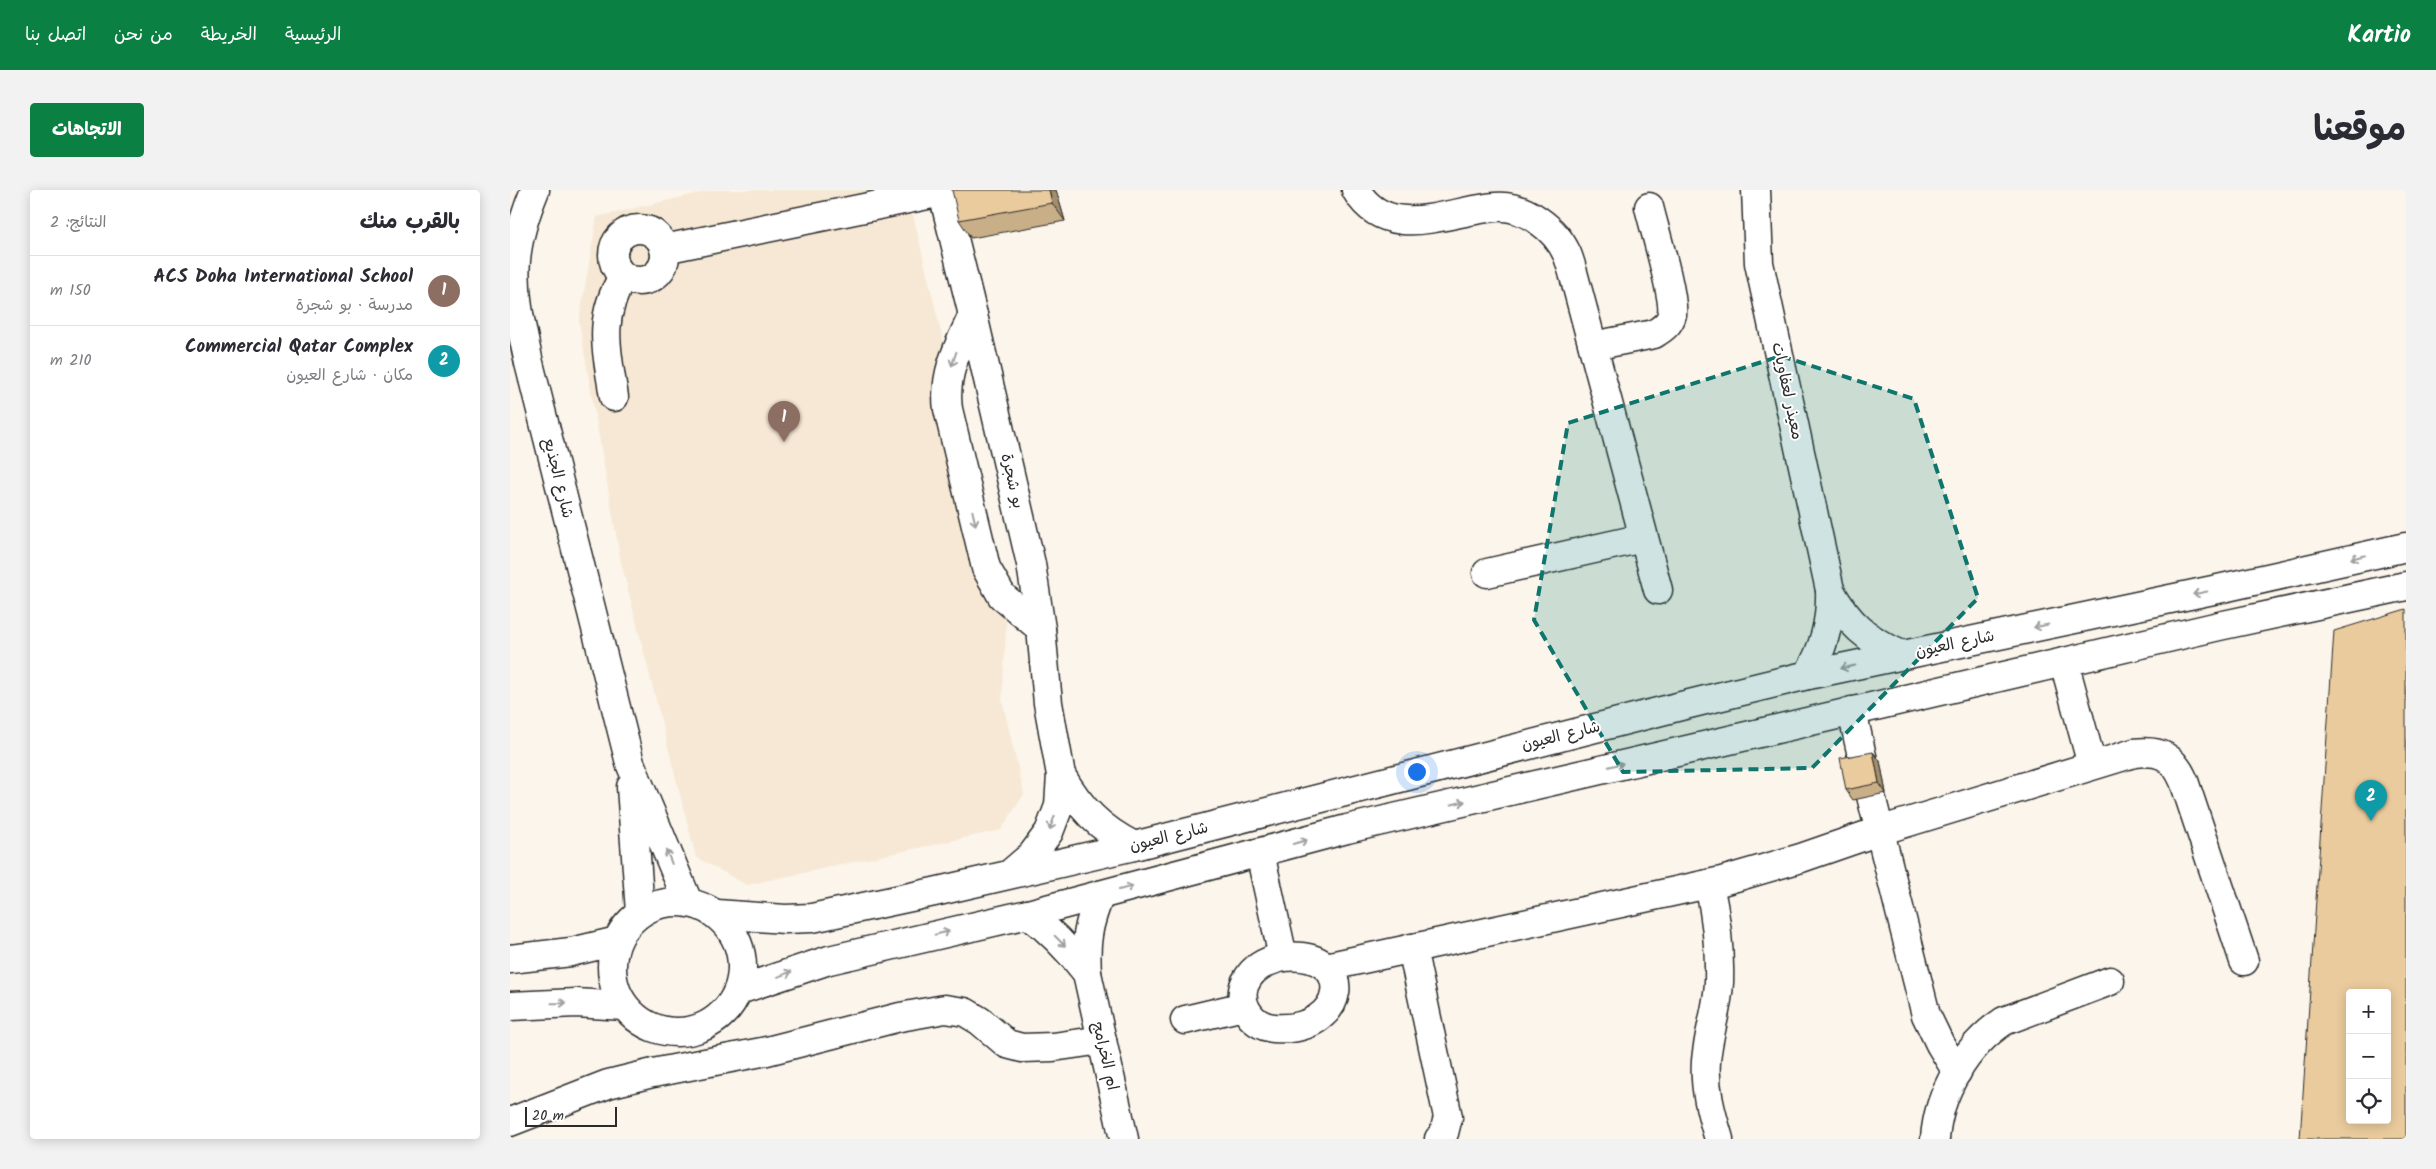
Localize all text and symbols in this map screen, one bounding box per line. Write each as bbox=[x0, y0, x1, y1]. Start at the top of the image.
text: Kartio bbox=[2348, 16, 2411, 55]
text: اتصل بنا bbox=[25, 21, 86, 50]
text: من نحن bbox=[114, 21, 173, 50]
text: الخريطة bbox=[201, 21, 257, 50]
text: الرئيسية bbox=[285, 21, 341, 50]
button: الاتجاهات bbox=[30, 103, 144, 157]
text: موقعنا bbox=[2313, 103, 2406, 159]
text: بالقرب منك bbox=[360, 206, 460, 239]
text: النتائج: 2 bbox=[50, 210, 107, 235]
text: ACS Doha International School bbox=[154, 262, 413, 292]
text: 150 m bbox=[50, 278, 91, 303]
text: 1 bbox=[442, 278, 446, 303]
text: مدرسة · بو شجرة bbox=[296, 293, 413, 318]
text: Commercial Qatar Complex bbox=[185, 332, 413, 362]
street label: معيذر لعفاويات bbox=[1764, 340, 1810, 442]
text: 210 m bbox=[50, 348, 92, 373]
text: 2 bbox=[439, 348, 449, 373]
one-way arrow bbox=[948, 351, 958, 367]
text: مكان · شارع العيون bbox=[286, 363, 413, 388]
pin: 1 bbox=[768, 401, 800, 442]
street label: شارع الجذيع bbox=[536, 435, 580, 521]
street label: بو شجرة bbox=[994, 451, 1030, 511]
one-way arrow bbox=[970, 509, 979, 525]
one-way arrow bbox=[2351, 553, 2367, 563]
one-way arrow bbox=[2192, 589, 2208, 598]
one-way arrow bbox=[2033, 622, 2049, 631]
street label: شارع العيون bbox=[1913, 623, 1997, 665]
one-way arrow bbox=[1840, 663, 1856, 672]
street label: شارع العيون bbox=[1519, 714, 1603, 758]
your location bbox=[1404, 759, 1430, 785]
one-way arrow bbox=[1607, 760, 1623, 769]
pin: 2 bbox=[2355, 780, 2387, 821]
one-way arrow bbox=[1449, 798, 1465, 807]
one-way arrow bbox=[1047, 815, 1056, 830]
street label: شارع العيون bbox=[1127, 815, 1211, 859]
one-way arrow bbox=[1292, 836, 1308, 846]
one-way arrow bbox=[664, 850, 674, 865]
one-way arrow bbox=[1118, 883, 1134, 892]
one-way arrow bbox=[934, 928, 950, 937]
one-way arrow bbox=[1054, 934, 1066, 947]
one-way arrow bbox=[778, 969, 793, 978]
map controls bbox=[2346, 989, 2391, 1124]
button: + bbox=[2346, 989, 2391, 1034]
one-way arrow bbox=[550, 998, 566, 1008]
street label: ام الخرامج bbox=[1085, 1019, 1125, 1093]
button: − bbox=[2346, 1034, 2391, 1079]
button: locate bbox=[2346, 1079, 2391, 1124]
scale bar bbox=[525, 1104, 618, 1127]
text: 20 m bbox=[532, 1105, 564, 1127]

